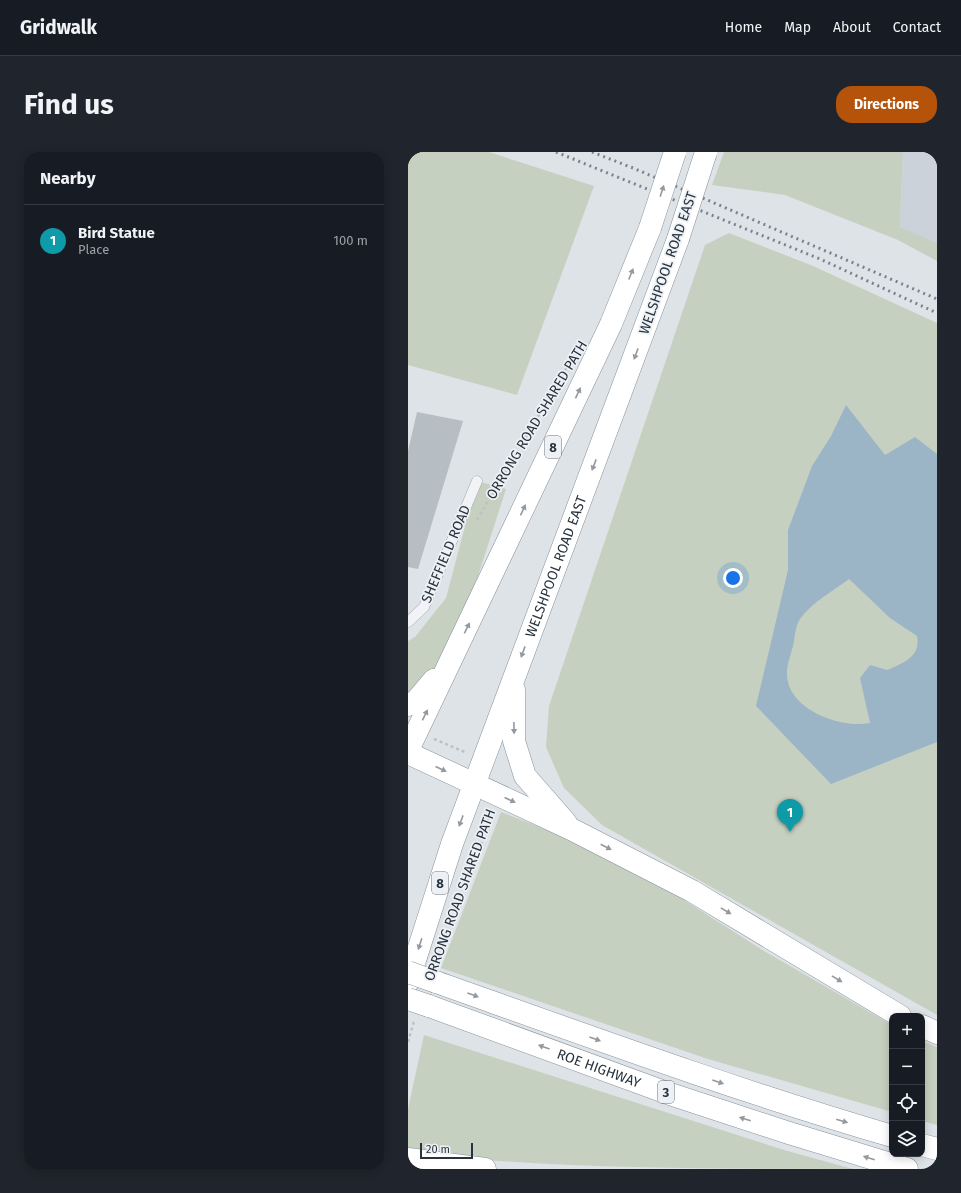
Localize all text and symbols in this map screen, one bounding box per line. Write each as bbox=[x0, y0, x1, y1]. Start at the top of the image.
text: Gridwalk bbox=[20, 16, 97, 39]
text: Home bbox=[725, 19, 762, 36]
text: Map bbox=[784, 19, 811, 36]
text: About bbox=[833, 19, 871, 36]
text: Contact bbox=[893, 19, 941, 36]
button: Directions bbox=[836, 86, 937, 123]
text: Find us bbox=[24, 88, 114, 121]
text: Nearby bbox=[40, 168, 95, 189]
one-way arrow bbox=[659, 185, 665, 197]
street label: WELSHPOOL ROAD EAST bbox=[636, 189, 701, 337]
text: Bird Statue bbox=[78, 224, 155, 242]
text: 1 bbox=[50, 233, 56, 248]
text: 100 m bbox=[333, 233, 368, 248]
text: Place bbox=[78, 242, 109, 257]
one-way arrow bbox=[629, 268, 635, 280]
street label: ORRONG ROAD SHARED PATH bbox=[483, 338, 591, 502]
one-way arrow bbox=[632, 349, 638, 361]
one-way arrow bbox=[575, 387, 581, 398]
road number: 8 bbox=[545, 436, 561, 458]
one-way arrow bbox=[591, 460, 597, 472]
street label: WELSHPOOL ROAD EAST bbox=[521, 493, 590, 640]
street label: SHEFFIELD ROAD bbox=[418, 503, 474, 605]
one-way arrow bbox=[520, 505, 526, 516]
your location bbox=[723, 568, 743, 588]
one-way arrow bbox=[464, 622, 470, 633]
one-way arrow bbox=[519, 646, 525, 658]
one-way arrow bbox=[422, 709, 428, 721]
one-way arrow bbox=[511, 722, 517, 735]
one-way arrow bbox=[435, 766, 447, 772]
one-way arrow bbox=[504, 797, 515, 803]
pin: 1 bbox=[777, 799, 803, 832]
street label: ORRONG ROAD SHARED PATH bbox=[421, 807, 499, 983]
one-way arrow bbox=[457, 815, 463, 827]
one-way arrow bbox=[600, 844, 612, 850]
road number: 8 bbox=[432, 872, 448, 894]
one-way arrow bbox=[720, 908, 732, 915]
one-way arrow bbox=[417, 938, 423, 950]
one-way arrow bbox=[831, 975, 843, 982]
one-way arrow bbox=[467, 993, 479, 999]
map controls bbox=[889, 1013, 925, 1157]
button: + bbox=[889, 1013, 925, 1049]
one-way arrow bbox=[590, 1036, 602, 1042]
one-way arrow bbox=[537, 1044, 549, 1050]
street label: ROE HIGHWAY bbox=[555, 1045, 644, 1091]
button: − bbox=[889, 1049, 925, 1085]
one-way arrow bbox=[712, 1079, 724, 1085]
road number: 3 bbox=[658, 1081, 674, 1103]
button: locate bbox=[889, 1085, 925, 1121]
one-way arrow bbox=[739, 1115, 751, 1121]
one-way arrow bbox=[836, 1118, 848, 1124]
button: layers bbox=[889, 1121, 925, 1157]
scale bar bbox=[420, 1141, 473, 1160]
text: 20 m bbox=[426, 1143, 450, 1156]
one-way arrow bbox=[863, 1155, 875, 1161]

